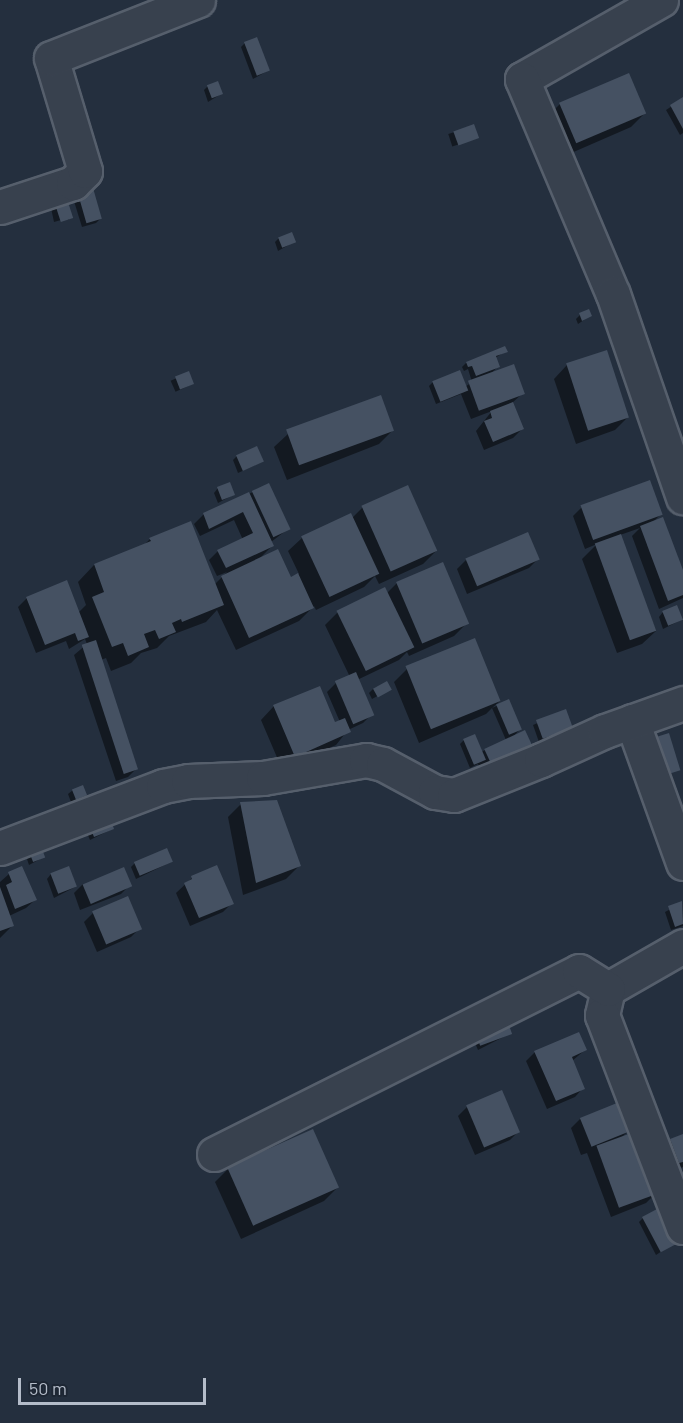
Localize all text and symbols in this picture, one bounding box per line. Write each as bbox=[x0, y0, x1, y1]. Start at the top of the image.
scale bar bbox=[21, 1366, 208, 1404]
text: 50 m bbox=[29, 1377, 67, 1399]

